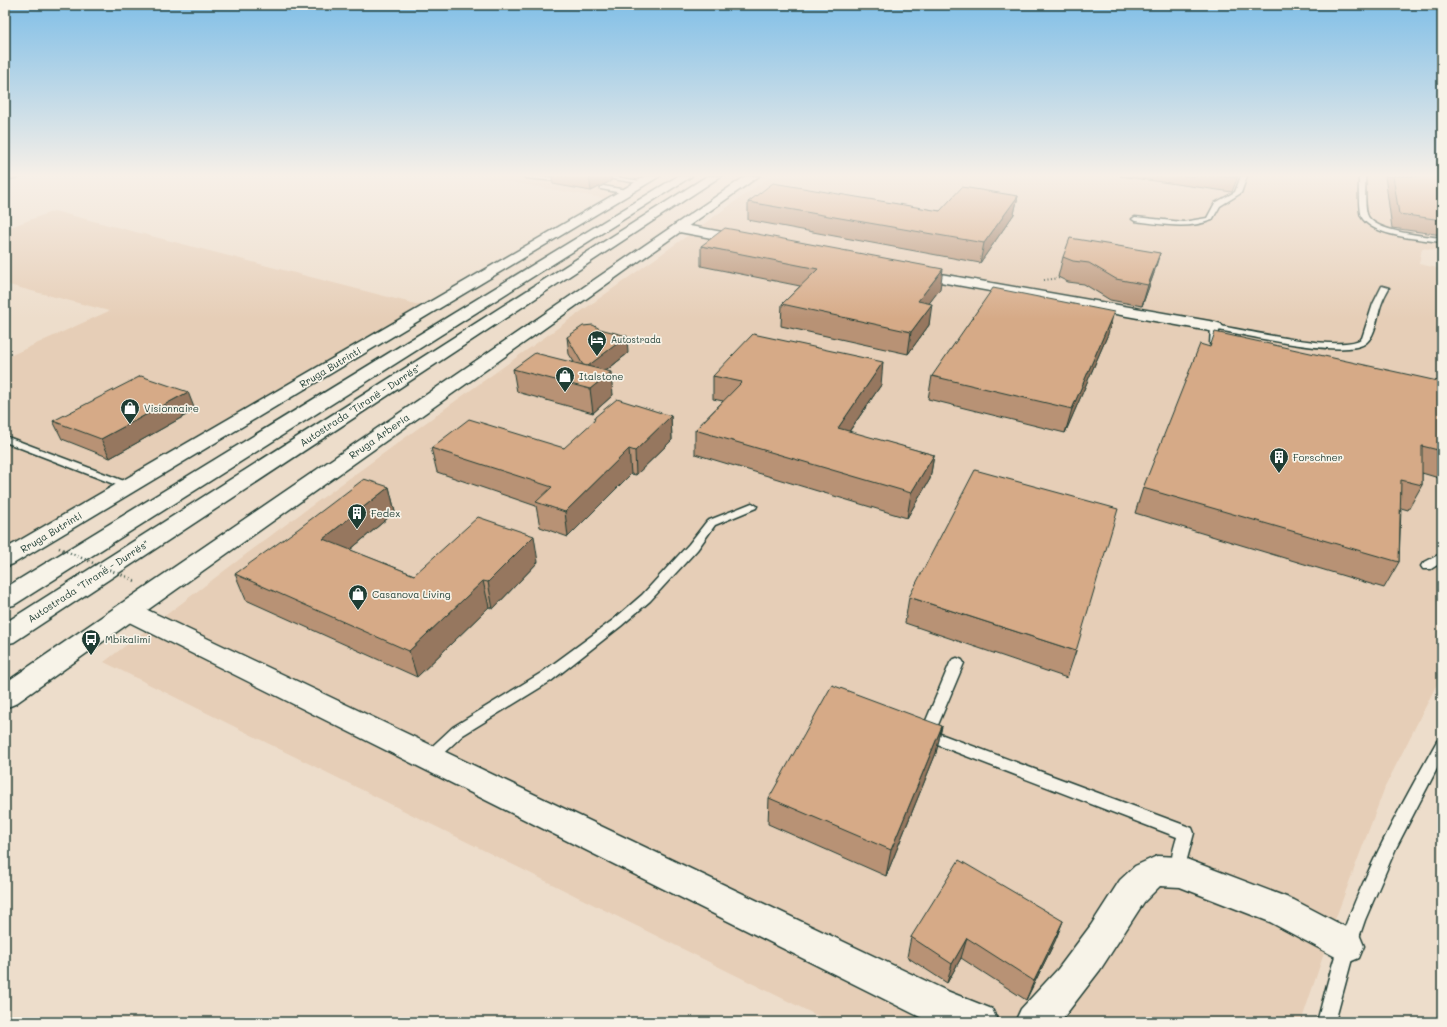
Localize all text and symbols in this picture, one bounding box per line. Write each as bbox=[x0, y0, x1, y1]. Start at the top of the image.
hotel icon: Autostrada bbox=[586, 329, 608, 357]
place label: Autostrada bbox=[611, 334, 662, 345]
street label: Rruga Butrinti bbox=[297, 343, 363, 391]
street label: Autostrada "Tiranë - Durrës" bbox=[297, 360, 423, 450]
shop icon: Italstone bbox=[554, 365, 576, 393]
place label: Italstone bbox=[579, 369, 623, 383]
shop icon: Visionnaire bbox=[119, 397, 141, 425]
place label: Visionnaire bbox=[144, 401, 199, 415]
street label: Rruga Arberia bbox=[346, 410, 412, 462]
building icon: Forschner bbox=[1268, 446, 1290, 474]
place label: Forschner bbox=[1293, 450, 1343, 464]
building icon: Fedex bbox=[346, 502, 368, 530]
place label: Fedex bbox=[371, 506, 400, 520]
street label: Rruga Butrinti bbox=[18, 508, 84, 556]
street label: Autostrada "Tiranë - Durrës" bbox=[25, 536, 151, 626]
shop icon: Casanova Living bbox=[347, 583, 369, 611]
place label: Casanova Living bbox=[372, 587, 451, 601]
bus stop icon: Mbikalimi bbox=[80, 628, 102, 656]
place label: Mbikalimi bbox=[105, 632, 151, 646]

